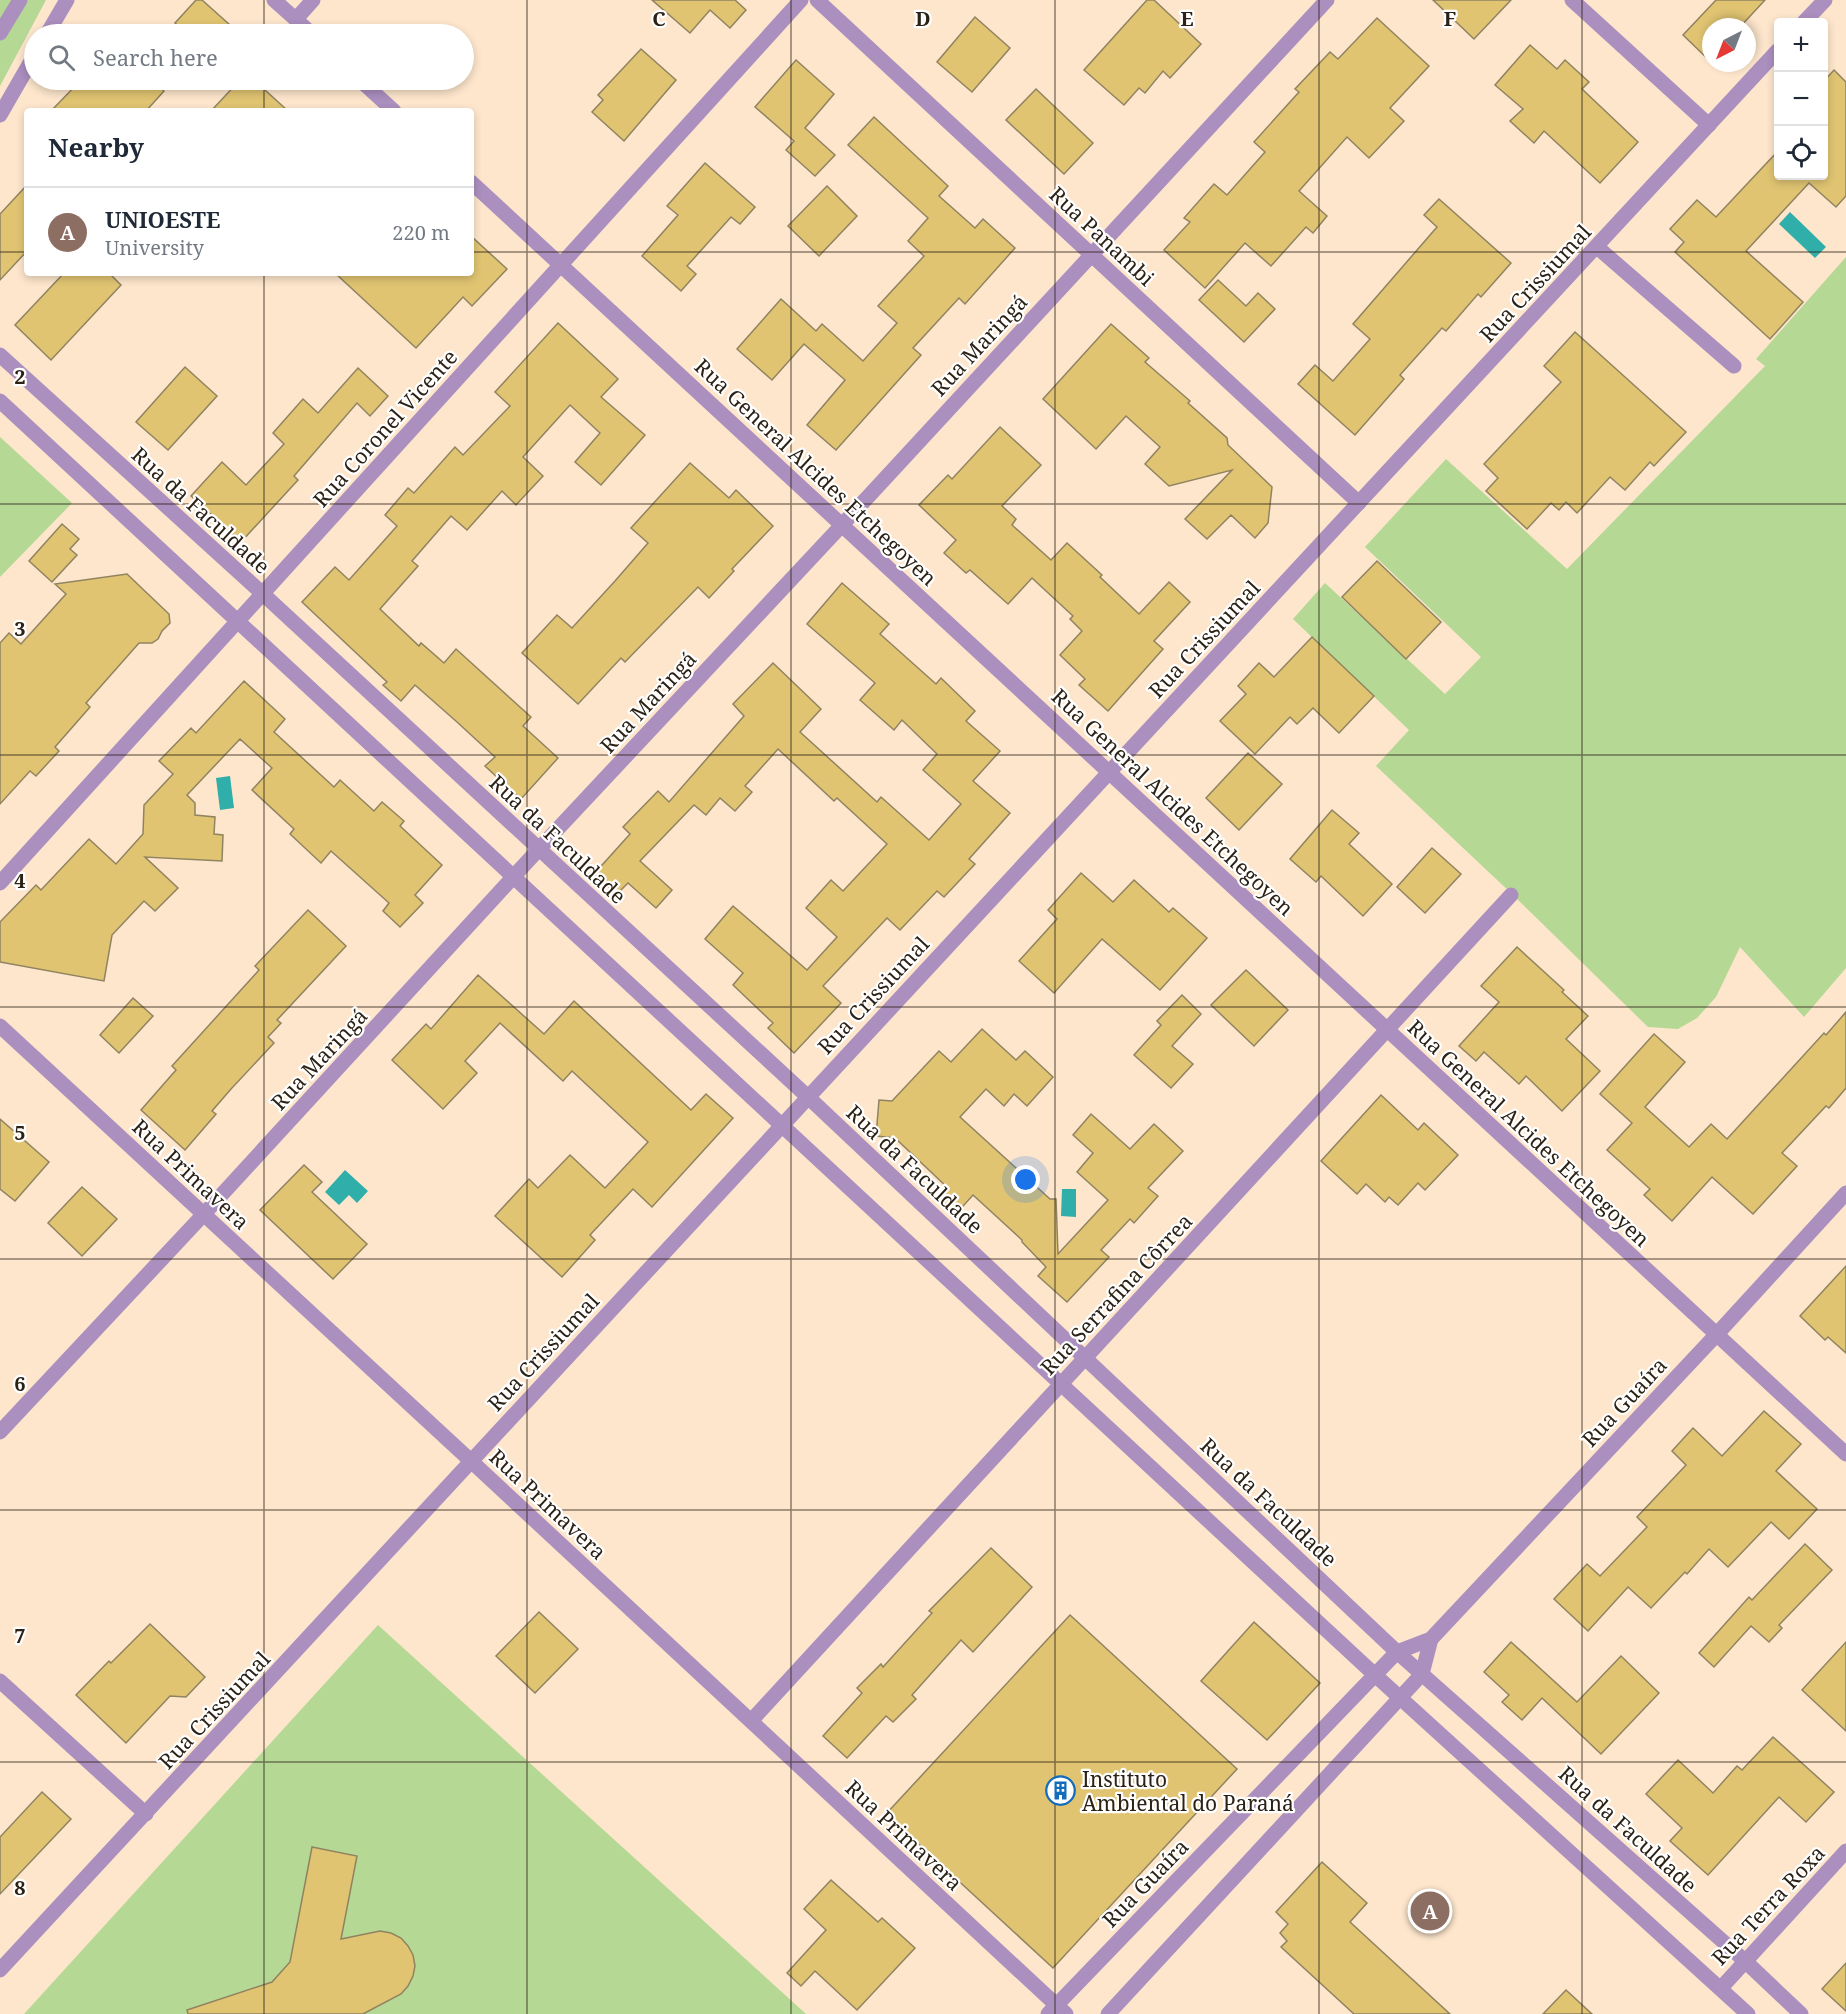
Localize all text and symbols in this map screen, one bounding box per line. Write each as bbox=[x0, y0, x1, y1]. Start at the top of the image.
text: C bbox=[652, 5, 666, 32]
text: D bbox=[915, 5, 931, 32]
text: E bbox=[1180, 5, 1194, 32]
text: F bbox=[1444, 5, 1456, 32]
north arrow bbox=[1702, 18, 1756, 72]
map controls bbox=[1774, 18, 1828, 180]
button: + bbox=[1774, 18, 1828, 72]
search box bbox=[24, 24, 474, 90]
icon: search bbox=[45, 41, 78, 74]
text: Search here bbox=[93, 42, 218, 72]
button: − bbox=[1774, 72, 1828, 126]
button: locate bbox=[1774, 126, 1828, 180]
text: Nearby bbox=[48, 129, 144, 165]
street label: Rua Panambi bbox=[1044, 180, 1161, 292]
text: UNIOESTE bbox=[105, 204, 220, 234]
street label: Rua Crissiumal bbox=[1473, 218, 1597, 348]
text: A bbox=[60, 219, 75, 246]
text: 220 m bbox=[392, 219, 450, 246]
text: University bbox=[105, 234, 204, 261]
street label: Rua Maringá bbox=[925, 288, 1033, 402]
street label: Rua Coronel Vicente bbox=[307, 343, 463, 513]
street label: Rua General Alcides Etchegoyen bbox=[689, 352, 943, 592]
text: 2 bbox=[14, 363, 26, 390]
street label: Rua da Faculdade bbox=[126, 440, 276, 580]
street label: Rua Crissiumal bbox=[1142, 574, 1266, 704]
text: 3 bbox=[14, 615, 26, 642]
street label: Rua Maringá bbox=[594, 645, 702, 759]
street label: Rua General Alcides Etchegoyen bbox=[1046, 682, 1300, 922]
street label: Rua da Faculdade bbox=[484, 768, 632, 910]
text: 4 bbox=[14, 867, 26, 894]
street label: Rua Crissiumal bbox=[811, 930, 935, 1060]
street label: Rua Maringá bbox=[265, 1002, 373, 1116]
street label: Rua General Alcides Etchegoyen bbox=[1402, 1013, 1656, 1253]
street label: Rua da Faculdade bbox=[841, 1098, 989, 1240]
street label: Rua Primavera bbox=[127, 1113, 255, 1235]
text: 5 bbox=[14, 1119, 26, 1146]
your location bbox=[1011, 1165, 1040, 1194]
street label: Rua Serrafina Côrrea bbox=[1034, 1207, 1198, 1381]
street label: Rua Crissiumal bbox=[481, 1287, 605, 1417]
street label: Rua Guaíra bbox=[1575, 1351, 1673, 1453]
text: 6 bbox=[14, 1370, 26, 1397]
street label: Rua da Faculdade bbox=[1195, 1431, 1343, 1573]
street label: Rua Primavera bbox=[484, 1443, 612, 1565]
text: 7 bbox=[14, 1622, 26, 1649]
street label: Rua Crissiumal bbox=[152, 1645, 276, 1775]
street label: Rua da Faculdade bbox=[1553, 1759, 1703, 1899]
place label: Instituto Ambiental do Paraná bbox=[1082, 1765, 1294, 1817]
street label: Rua Primavera bbox=[840, 1774, 968, 1896]
building icon: Instituto Ambiental do Paraná bbox=[1045, 1775, 1077, 1807]
street label: Rua Guaíra bbox=[1096, 1833, 1194, 1933]
street label: Rua Terra Roxa bbox=[1705, 1839, 1831, 1971]
text: 8 bbox=[14, 1874, 26, 1901]
pin: A bbox=[1410, 1888, 1450, 1934]

